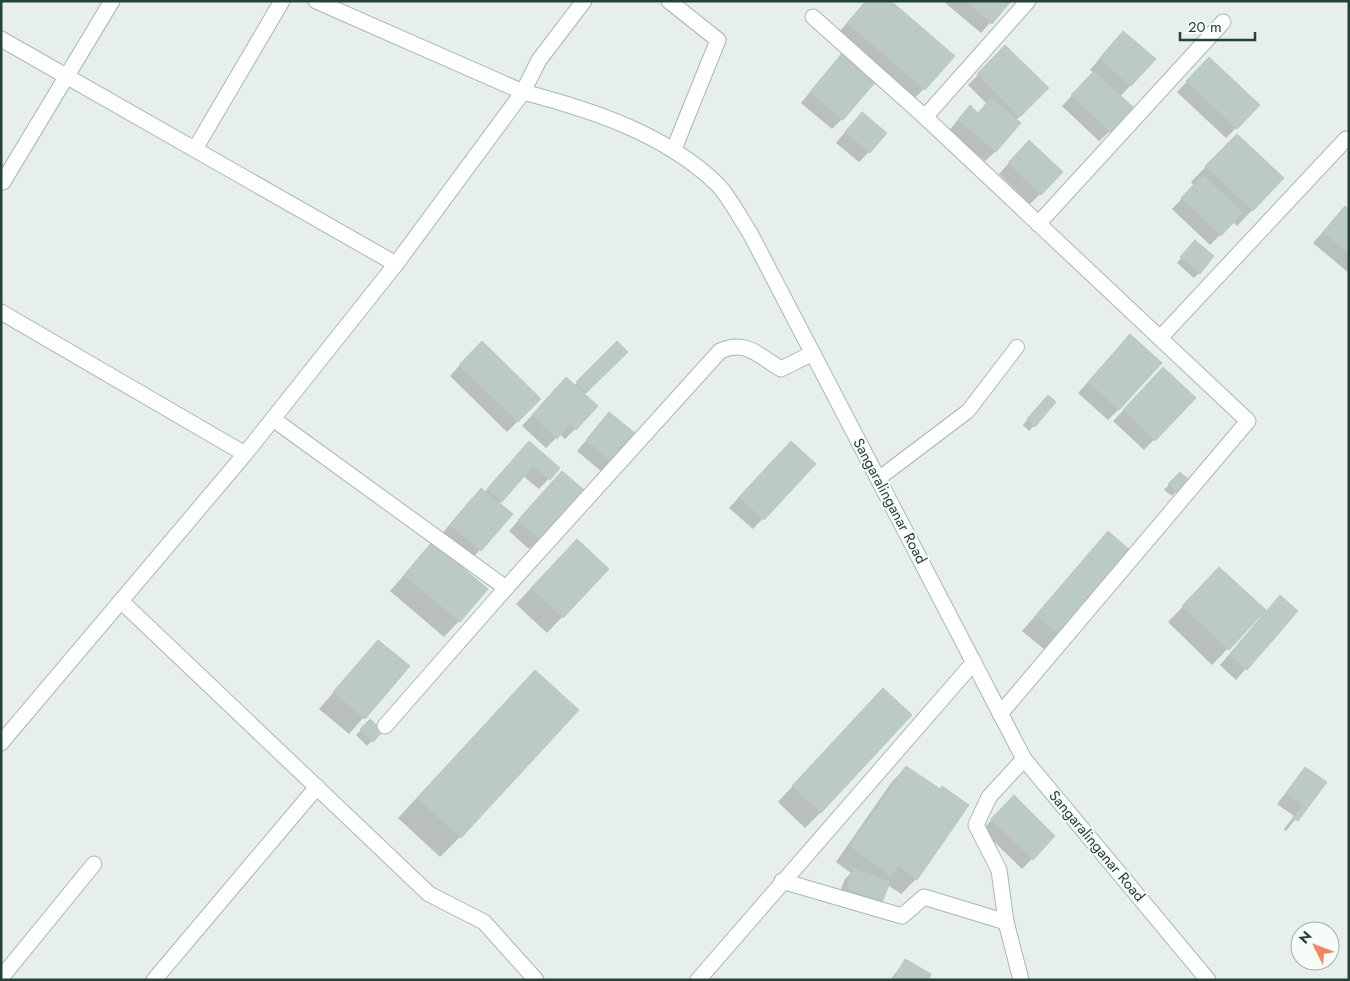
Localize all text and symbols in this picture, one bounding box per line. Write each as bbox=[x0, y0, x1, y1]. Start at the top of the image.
scale bar bbox=[1180, 10, 1255, 42]
text: 20 m bbox=[1188, 16, 1222, 38]
street label: Sangaralinganar Road bbox=[848, 434, 932, 568]
street label: Sangaralinganar Road bbox=[1044, 785, 1150, 907]
north arrow bbox=[1290, 921, 1340, 971]
text: N bbox=[1294, 926, 1316, 948]

